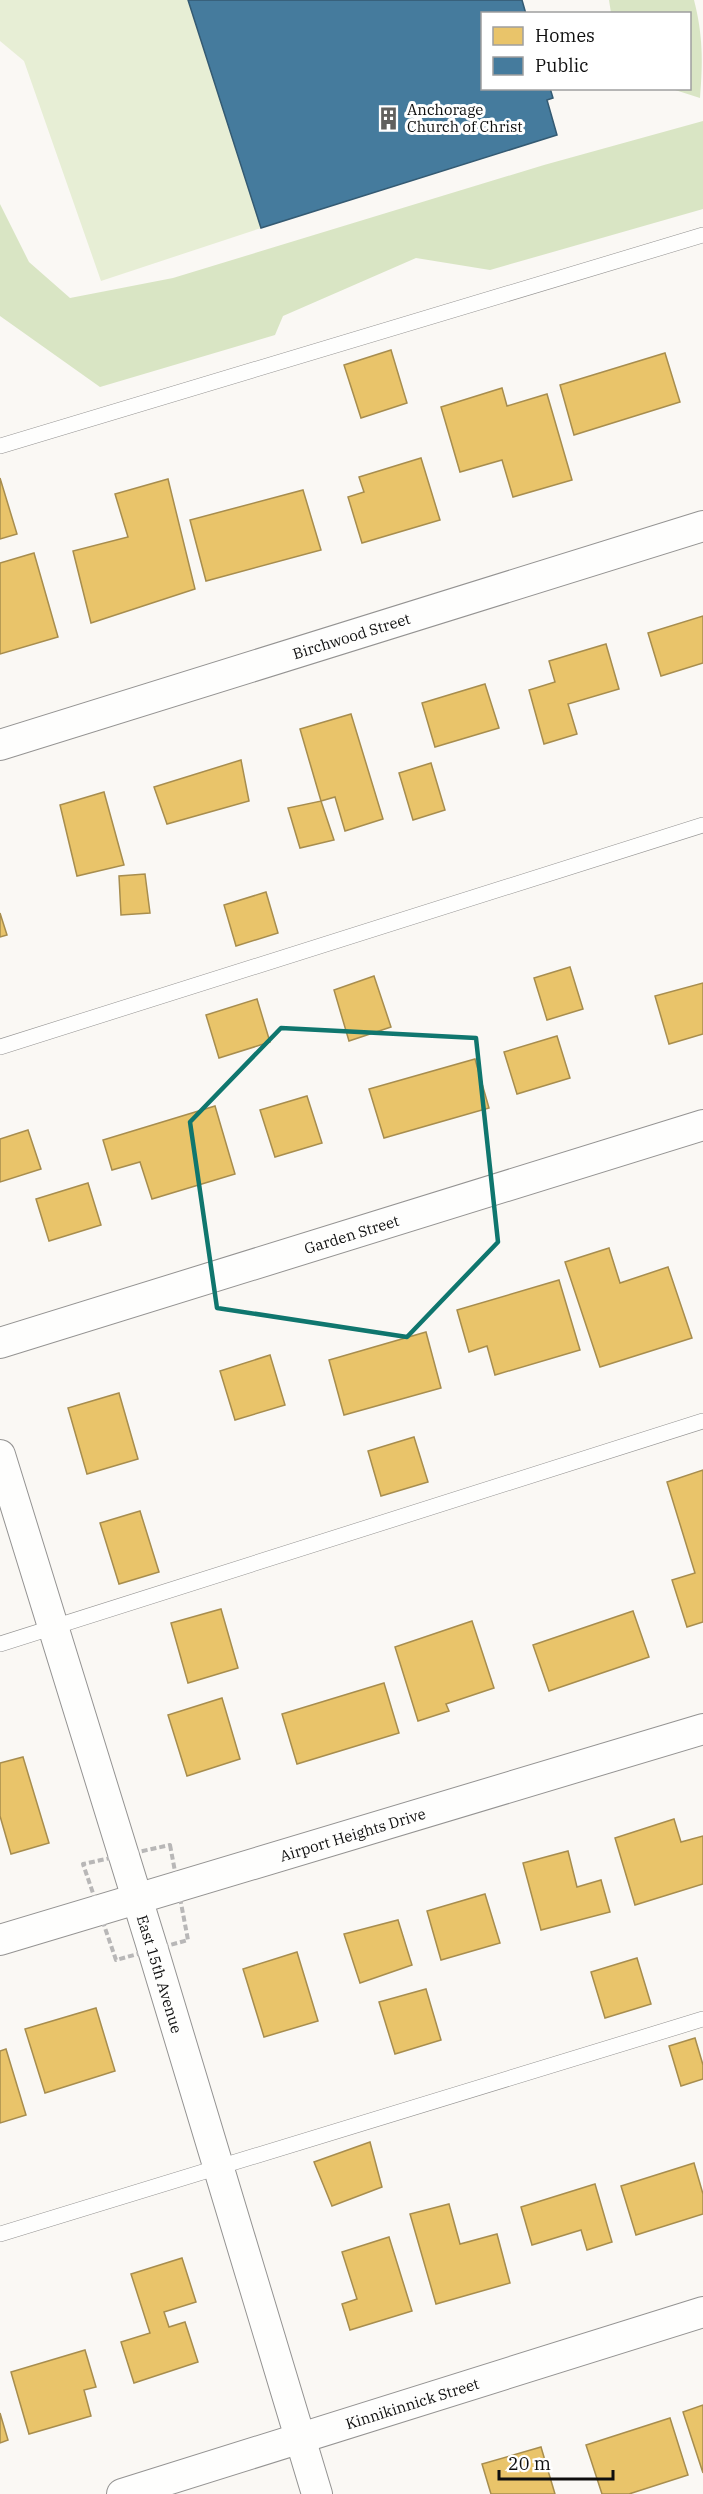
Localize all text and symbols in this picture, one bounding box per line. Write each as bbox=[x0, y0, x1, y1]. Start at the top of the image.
legend bbox=[481, 12, 691, 90]
text: Homes bbox=[535, 24, 595, 47]
text: Public bbox=[535, 54, 589, 77]
place label: Anchorage Church of Christ bbox=[407, 100, 523, 136]
building icon: Anchorage Church of Christ bbox=[376, 105, 402, 131]
street label: Birchwood Street bbox=[290, 608, 412, 663]
street label: Garden Street bbox=[302, 1210, 401, 1258]
street label: Airport Heights Drive bbox=[277, 1803, 428, 1865]
street label: East 15th Avenue bbox=[133, 1912, 187, 2035]
street label: Kinnikinnick Street bbox=[343, 2373, 481, 2433]
scale bar bbox=[499, 2443, 613, 2481]
text: 20 m bbox=[508, 2452, 551, 2475]

